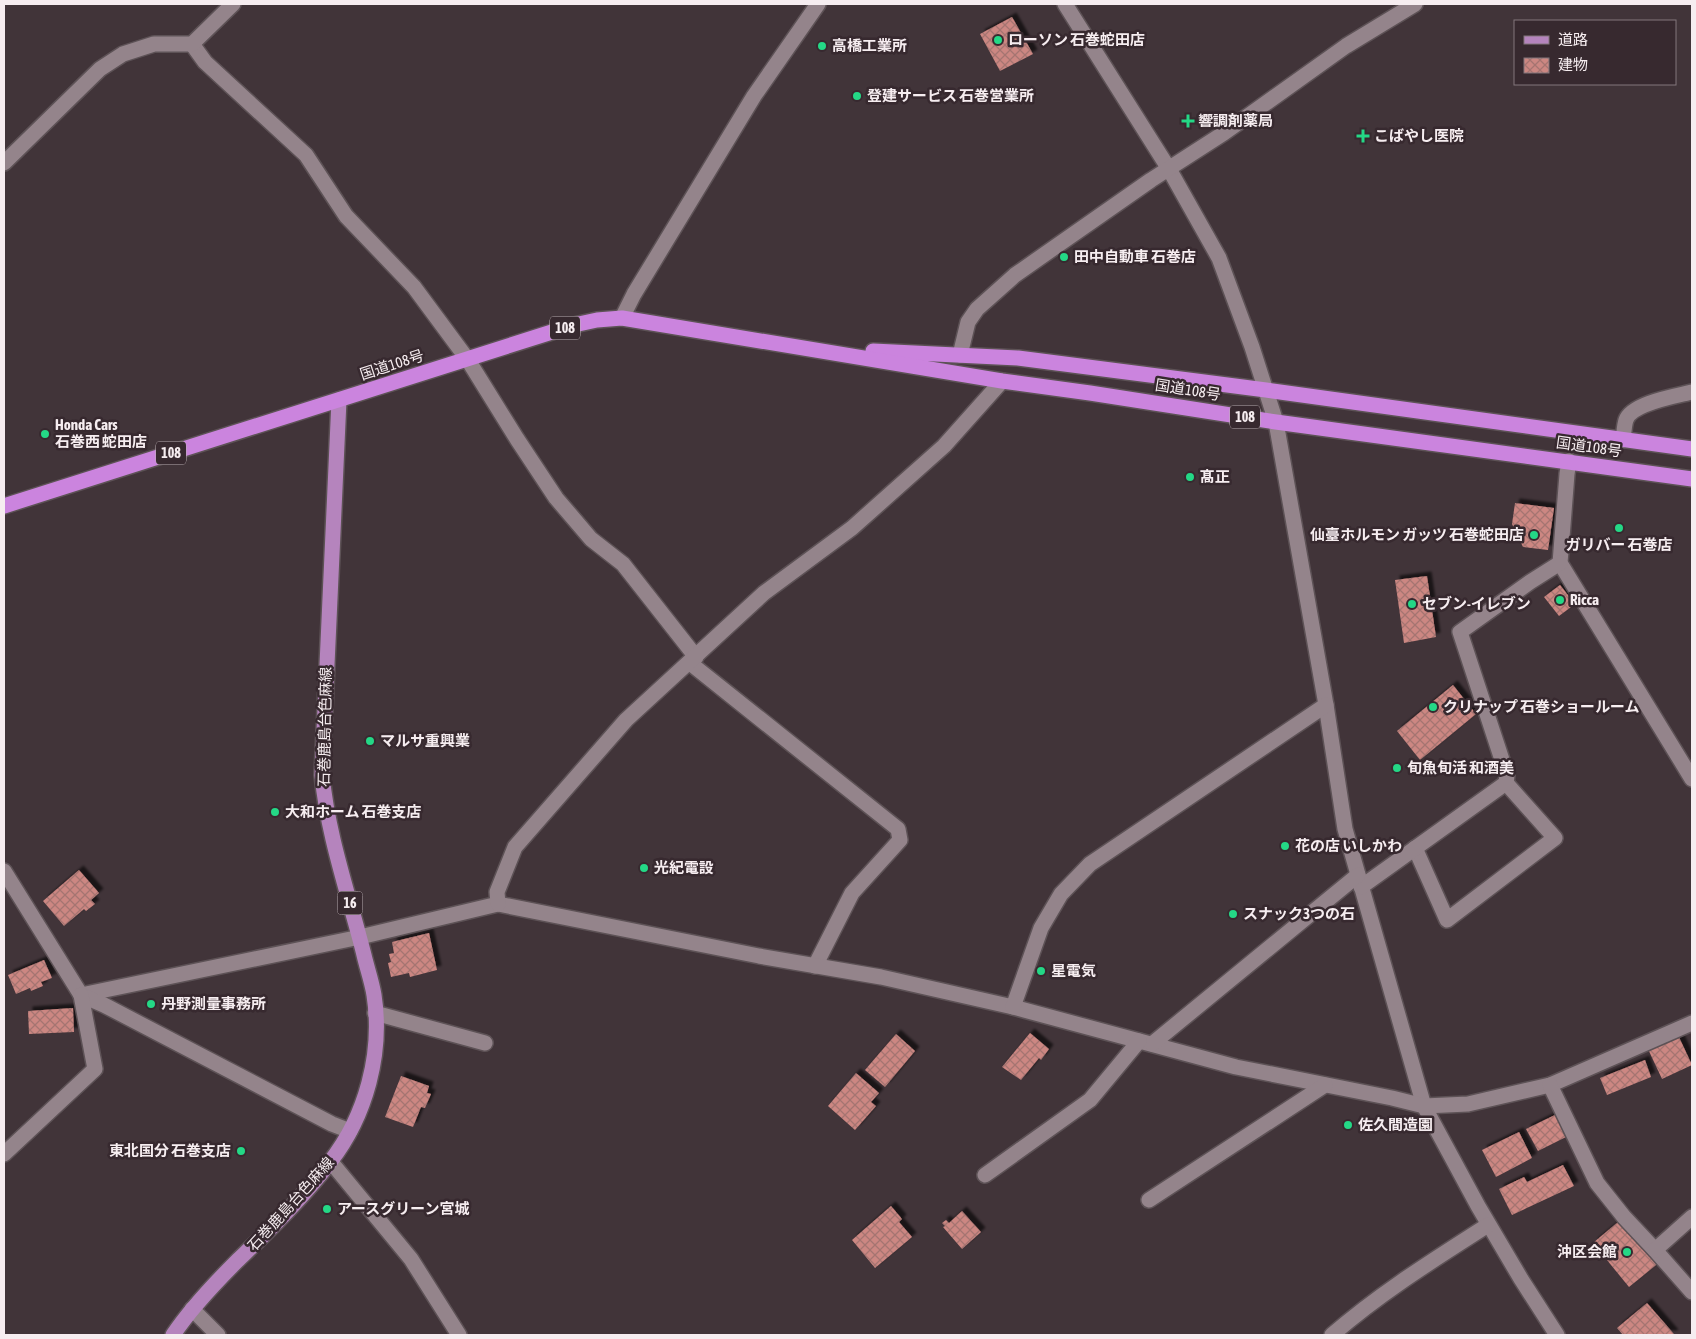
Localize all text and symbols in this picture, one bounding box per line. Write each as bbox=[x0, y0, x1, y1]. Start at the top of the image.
legend bbox=[1514, 20, 1676, 85]
place label: ローソン 石巻蛇田店 bbox=[1008, 31, 1145, 48]
text: 道路 bbox=[1558, 31, 1588, 48]
marker: ローソン 石巻蛇田店 bbox=[992, 34, 1004, 46]
place label: 高橋工業所 bbox=[832, 37, 907, 54]
marker: 高橋工業所 bbox=[816, 40, 828, 52]
text: 建物 bbox=[1558, 56, 1588, 73]
place label: 登建サービス 石巻営業所 bbox=[867, 87, 1034, 104]
marker: 登建サービス 石巻営業所 bbox=[851, 90, 863, 102]
place label: 響調剤薬局 bbox=[1198, 112, 1273, 129]
marker: 響調剤薬局 bbox=[1182, 115, 1194, 127]
place label: こばやし医院 bbox=[1374, 127, 1464, 144]
marker: こばやし医院 bbox=[1356, 129, 1370, 143]
place label: 田中自動車 石巻店 bbox=[1074, 248, 1196, 265]
marker: 田中自動車 石巻店 bbox=[1058, 251, 1070, 263]
road number: 108 bbox=[550, 316, 580, 339]
street label: 国道108号 bbox=[358, 346, 426, 383]
street label: 国道108号 bbox=[1154, 376, 1222, 403]
road number: 108 bbox=[1230, 406, 1260, 428]
place label: Honda Cars 石巻西 蛇田店 bbox=[55, 416, 147, 450]
marker: Honda Cars 石巻西 蛇田店 bbox=[39, 428, 51, 440]
street label: 国道108号 bbox=[1555, 433, 1623, 460]
road number: 108 bbox=[156, 442, 186, 464]
place label: 髙正 bbox=[1200, 468, 1230, 485]
marker: 髙正 bbox=[1184, 471, 1196, 483]
marker: ガリバー 石巻店 bbox=[1613, 522, 1625, 534]
place label: 仙臺ホルモン ガッツ 石巻蛇田店 bbox=[1310, 526, 1524, 543]
marker: 仙臺ホルモン ガッツ 石巻蛇田店 bbox=[1528, 529, 1540, 541]
place label: ガリバー 石巻店 bbox=[1565, 536, 1673, 553]
place label: Ricca bbox=[1570, 591, 1599, 608]
marker: Ricca bbox=[1554, 594, 1566, 606]
place label: セブン-イレブン bbox=[1422, 595, 1531, 612]
marker: セブン-イレブン bbox=[1406, 598, 1418, 610]
street label: 石巻鹿島台色麻線 bbox=[315, 667, 334, 787]
place label: クリナップ 石巻ショールーム bbox=[1443, 698, 1640, 715]
marker: クリナップ 石巻ショールーム bbox=[1427, 701, 1439, 713]
place label: マルサ重興業 bbox=[380, 732, 470, 749]
marker: マルサ重興業 bbox=[364, 735, 376, 747]
place label: 旬魚旬活 和酒美 bbox=[1407, 759, 1514, 776]
marker: 旬魚旬活 和酒美 bbox=[1391, 762, 1403, 774]
place label: 大和ホーム 石巻支店 bbox=[285, 803, 422, 820]
marker: 大和ホーム 石巻支店 bbox=[269, 806, 281, 818]
place label: 花の店 いしかわ bbox=[1295, 837, 1402, 854]
marker: 花の店 いしかわ bbox=[1279, 840, 1291, 852]
place label: 光紀電設 bbox=[654, 859, 714, 876]
marker: 光紀電設 bbox=[638, 862, 650, 874]
road number: 16 bbox=[338, 891, 362, 914]
place label: スナック3つの石 bbox=[1243, 905, 1355, 922]
marker: スナック3つの石 bbox=[1227, 908, 1239, 920]
place label: 星電気 bbox=[1051, 962, 1096, 979]
marker: 星電気 bbox=[1035, 965, 1047, 977]
place label: 丹野測量事務所 bbox=[161, 995, 266, 1012]
marker: 丹野測量事務所 bbox=[145, 998, 157, 1010]
place label: 佐久間造園 bbox=[1358, 1116, 1433, 1133]
marker: 佐久間造園 bbox=[1342, 1119, 1354, 1131]
place label: 東北国分 石巻支店 bbox=[109, 1142, 231, 1159]
marker: 東北国分 石巻支店 bbox=[235, 1145, 247, 1157]
street label: 石巻鹿島台色麻線 bbox=[244, 1153, 337, 1254]
place label: アースグリーン宮城 bbox=[337, 1200, 470, 1217]
marker: アースグリーン宮城 bbox=[321, 1203, 333, 1215]
place label: 沖区会館 bbox=[1557, 1243, 1617, 1260]
marker: 沖区会館 bbox=[1621, 1246, 1633, 1258]

